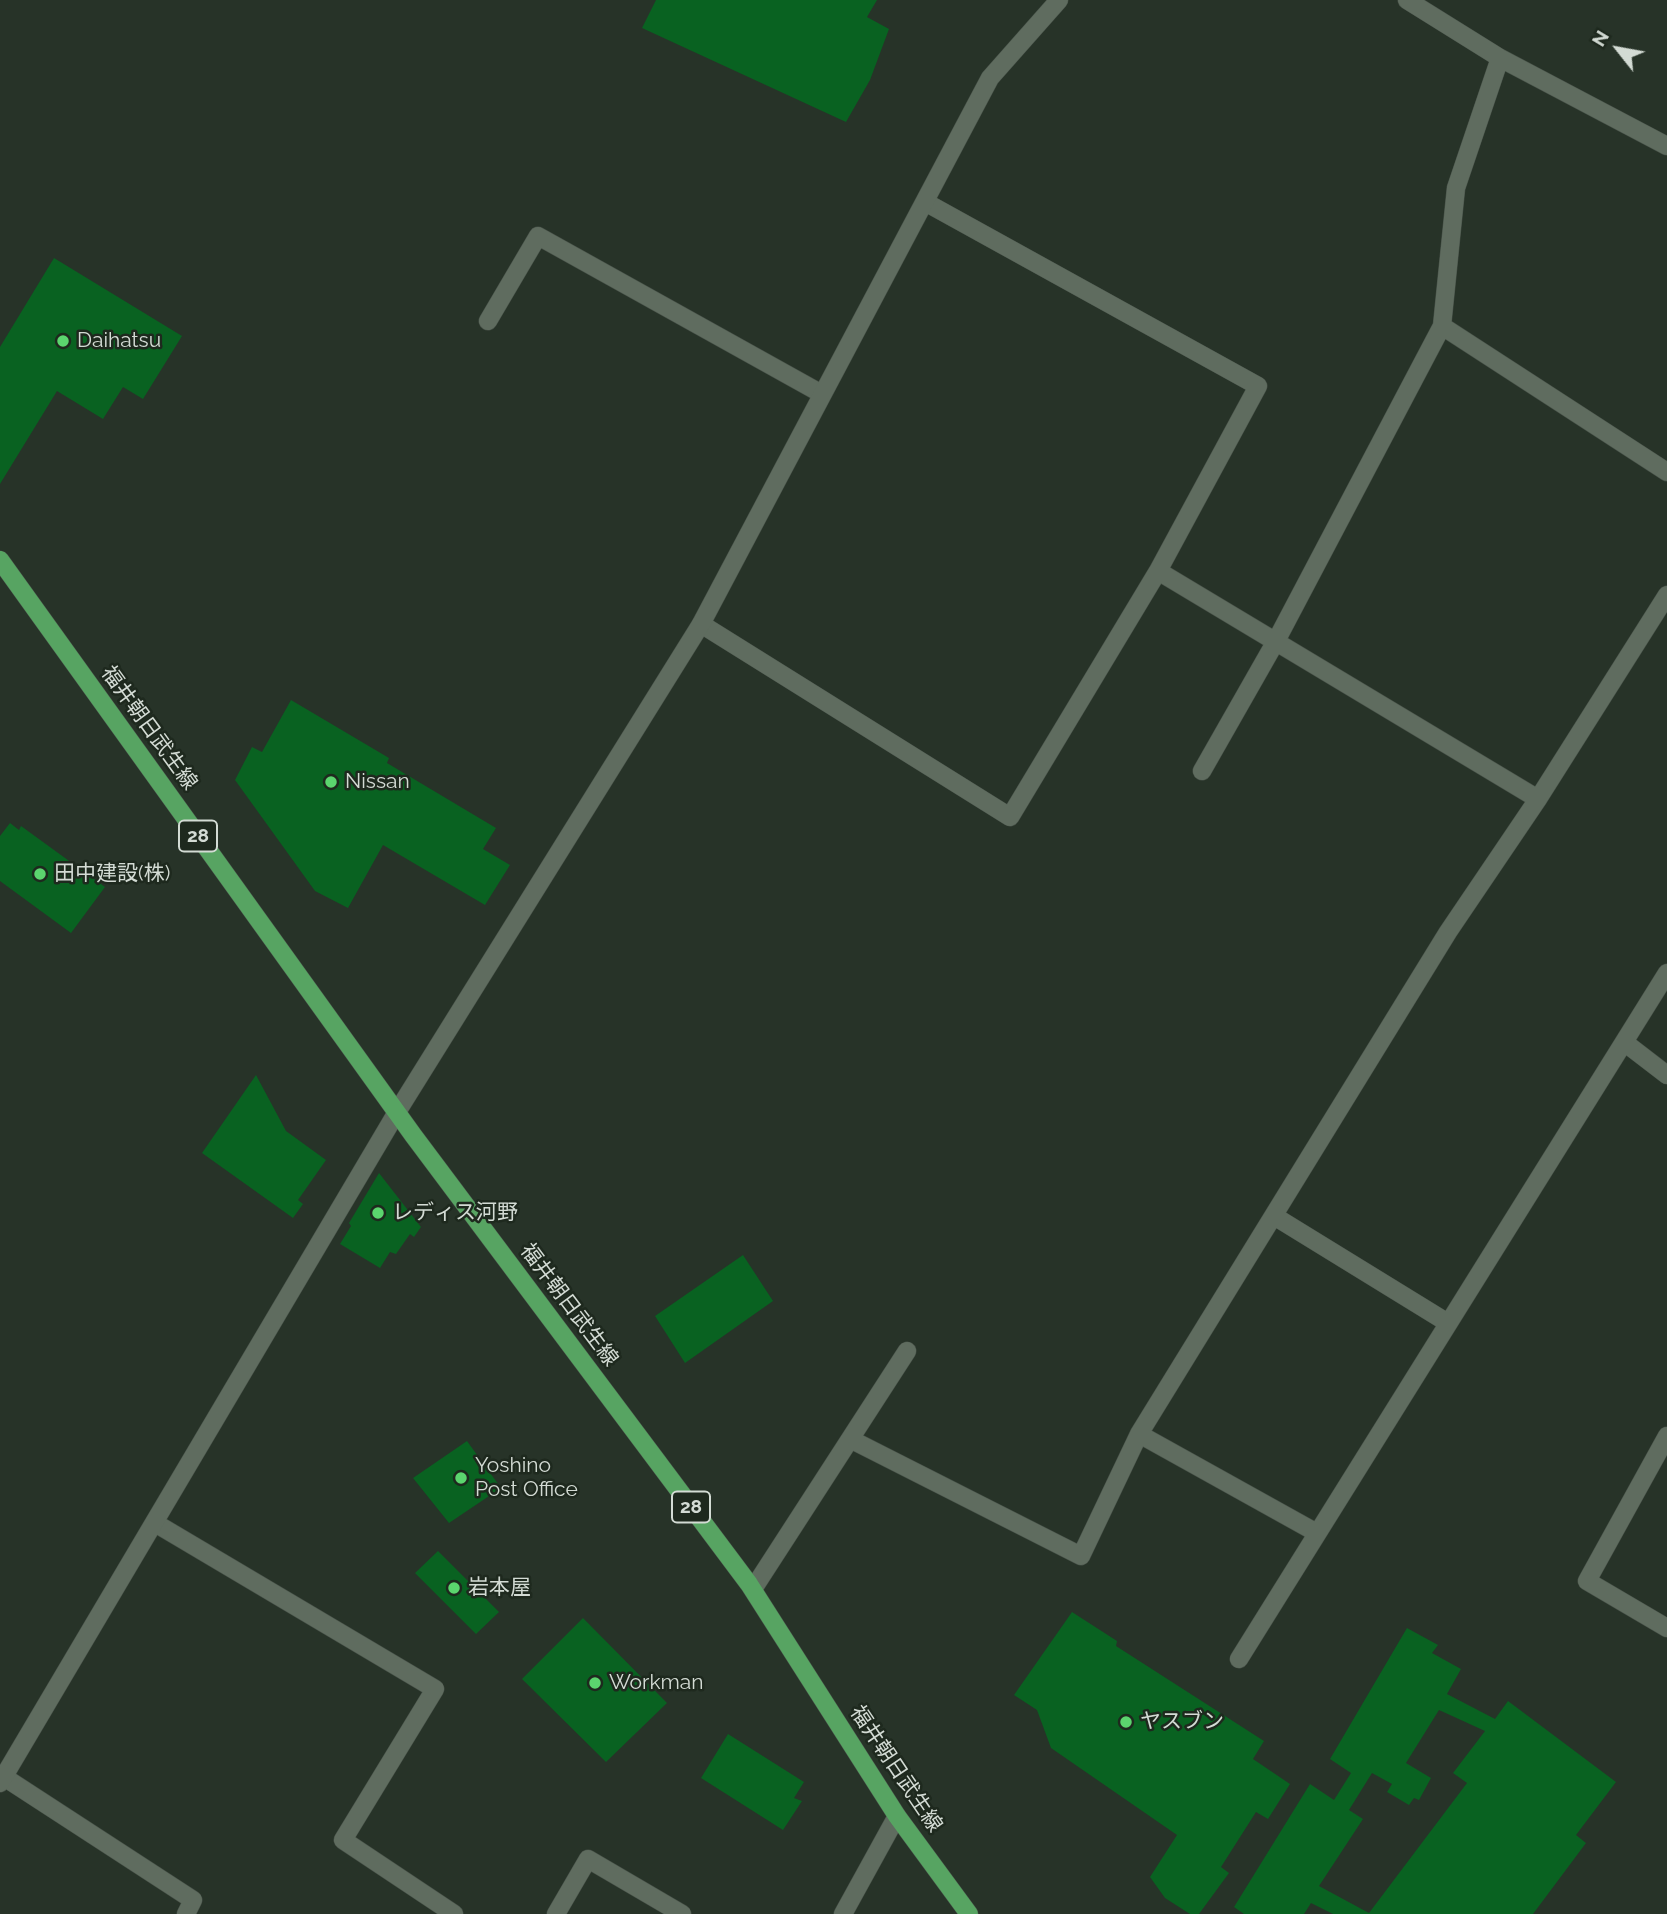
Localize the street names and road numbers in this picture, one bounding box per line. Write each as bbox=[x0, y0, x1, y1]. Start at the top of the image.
street label: 福井朝日武生線 bbox=[96, 661, 202, 795]
road number: 28 bbox=[179, 820, 217, 852]
street label: 福井朝日武生線 bbox=[515, 1239, 623, 1371]
road number: 28 bbox=[672, 1492, 710, 1522]
street label: 福井朝日武生線 bbox=[844, 1701, 948, 1837]

